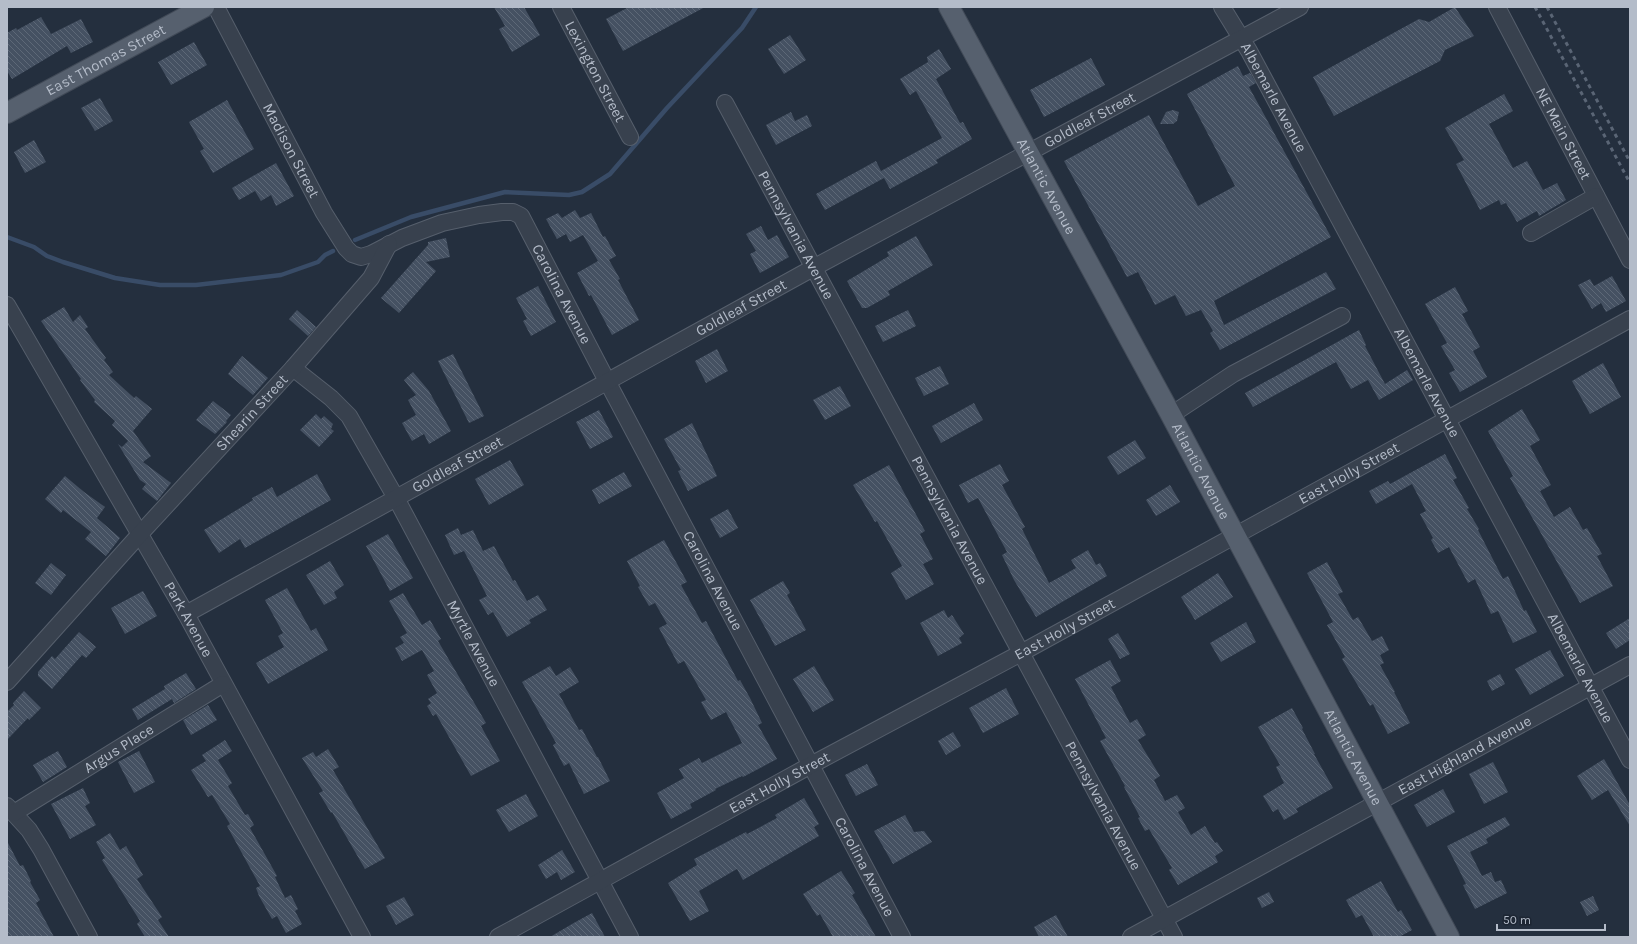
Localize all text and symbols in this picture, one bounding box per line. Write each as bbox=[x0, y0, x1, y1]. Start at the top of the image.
street label: Lexington Street bbox=[561, 18, 630, 126]
street label: East Thomas Street bbox=[43, 20, 169, 99]
street label: Albemarle Avenue bbox=[1237, 39, 1311, 155]
street label: NE Main Street bbox=[1532, 84, 1595, 183]
street label: Goldleaf Street bbox=[1041, 88, 1139, 152]
street label: Madison Street bbox=[259, 100, 324, 201]
street label: Atlantic Avenue bbox=[1013, 135, 1080, 237]
street label: Pennsylvania Avenue bbox=[754, 168, 838, 303]
street label: Carolina Avenue bbox=[528, 241, 595, 347]
street label: Goldleaf Street bbox=[693, 275, 790, 340]
street label: Albemarle Avenue bbox=[1390, 325, 1464, 441]
street label: Shearin Street bbox=[212, 370, 292, 455]
street label: Atlantic Avenue bbox=[1168, 420, 1234, 522]
street label: Goldleaf Street bbox=[409, 432, 506, 497]
street label: East Holly Street bbox=[1295, 438, 1403, 508]
street label: Pennsylvania Avenue bbox=[908, 453, 992, 588]
street label: Carolina Avenue bbox=[679, 528, 747, 633]
street label: Park Avenue bbox=[160, 578, 217, 660]
street label: East Holly Street bbox=[1011, 594, 1119, 664]
street label: Myrtle Avenue bbox=[443, 597, 504, 690]
street label: Albemarle Avenue bbox=[1544, 610, 1617, 726]
street label: Atlantic Avenue bbox=[1320, 706, 1386, 808]
street label: East Highland Avenue bbox=[1395, 712, 1534, 799]
street label: Argus Place bbox=[80, 720, 157, 777]
street label: Pennsylvania Avenue bbox=[1061, 738, 1145, 873]
street label: East Holly Street bbox=[726, 748, 833, 817]
street label: Carolina Avenue bbox=[831, 814, 899, 920]
scale bar bbox=[1497, 906, 1605, 932]
text: 50 m bbox=[1503, 913, 1531, 927]

